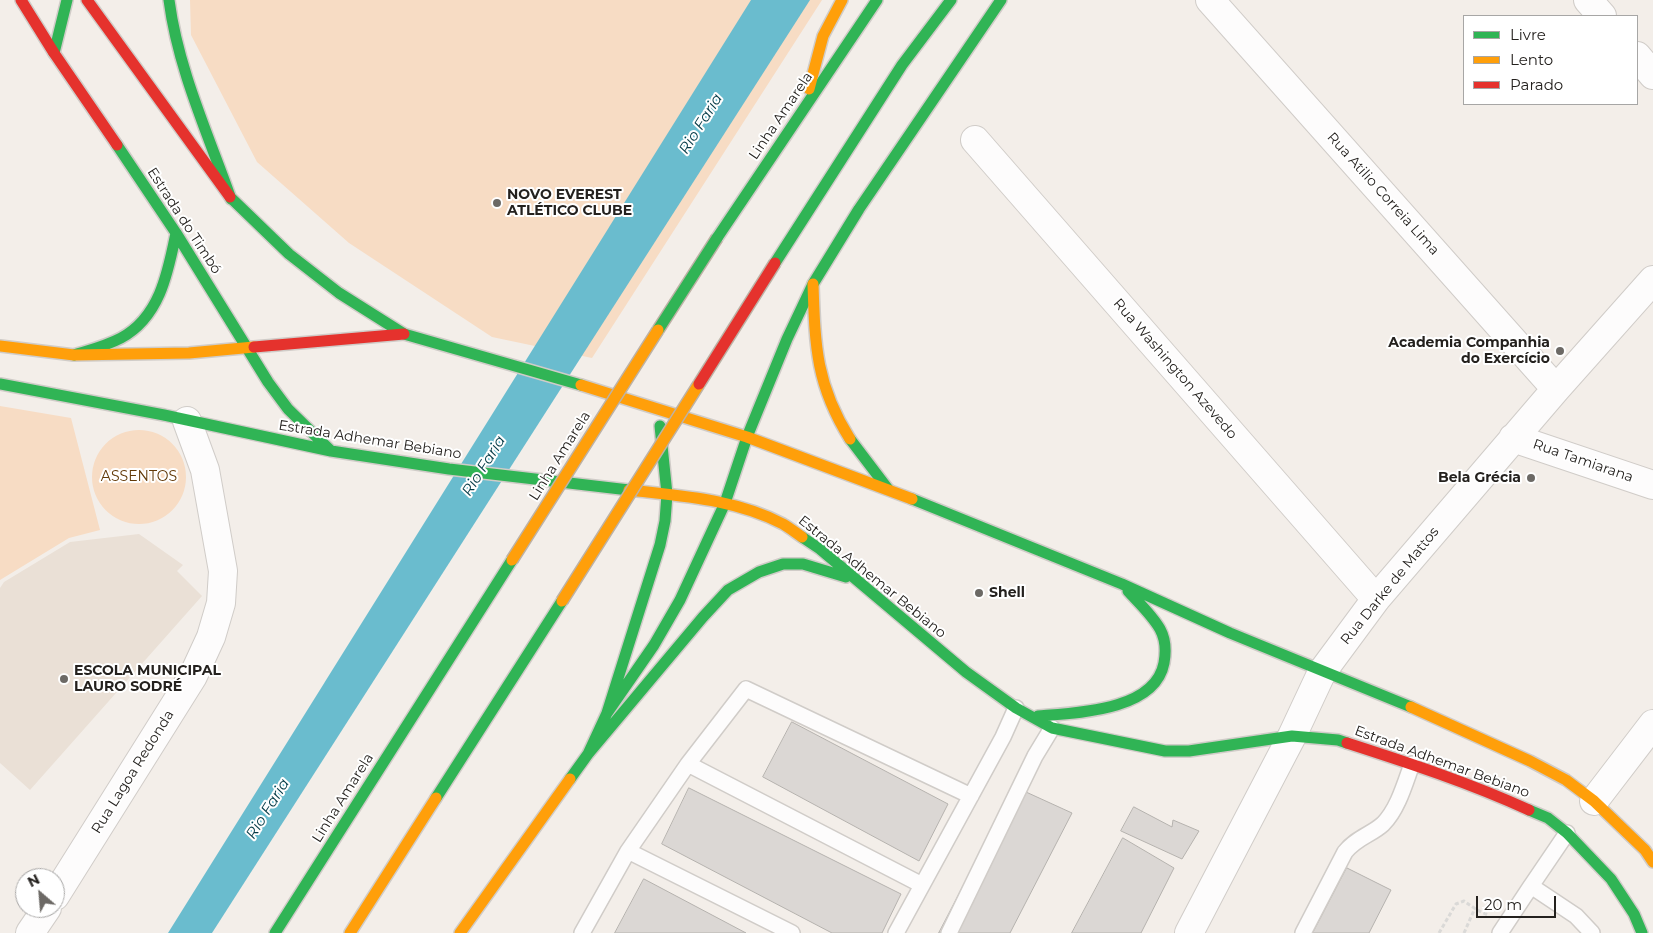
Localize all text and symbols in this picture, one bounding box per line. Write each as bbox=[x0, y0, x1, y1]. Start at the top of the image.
legend bbox=[1463, 15, 1638, 105]
text: Livre bbox=[1510, 25, 1546, 44]
text: Lento bbox=[1510, 50, 1553, 69]
street label: Linha Amarela bbox=[746, 69, 816, 163]
text: Parado bbox=[1510, 75, 1563, 94]
water label: Rio Faria bbox=[675, 91, 727, 157]
street label: Rua Atilio Correia Lima bbox=[1323, 129, 1443, 259]
street label: Estrada do Timbó bbox=[143, 165, 225, 277]
place label: NOVO EVEREST ATLÉTICO CLUBE bbox=[507, 187, 632, 220]
marker: NOVO EVEREST ATLÉTICO CLUBE bbox=[491, 197, 503, 209]
street label: Rua Washington Azevedo bbox=[1109, 295, 1241, 443]
place label: Academia Companhia do Exercício bbox=[1388, 335, 1550, 368]
marker: Academia Companhia do Exercício bbox=[1554, 345, 1566, 357]
street label: Linha Amarela bbox=[526, 408, 594, 504]
street label: Estrada Adhemar Bebiano bbox=[277, 417, 463, 463]
water label: Rio Faria bbox=[458, 433, 510, 499]
street label: Rua Tamiarana bbox=[1531, 436, 1635, 486]
park label: ASSENTOS bbox=[101, 469, 177, 485]
place label: Bela Grécia bbox=[1438, 470, 1521, 486]
marker: Bela Grécia bbox=[1525, 472, 1537, 484]
street label: Estrada Adhemar Bebiano bbox=[795, 512, 949, 642]
street label: Rua Darke de Mattos bbox=[1337, 524, 1443, 648]
place label: Shell bbox=[989, 585, 1025, 601]
marker: Shell bbox=[973, 587, 985, 599]
place label: ESCOLA MUNICIPAL LAURO SODRÉ bbox=[74, 663, 221, 696]
marker: ESCOLA MUNICIPAL LAURO SODRÉ bbox=[58, 673, 70, 685]
street label: Rua Lagoa Redonda bbox=[88, 707, 178, 837]
street label: Estrada Adhemar Bebiano bbox=[1352, 722, 1532, 802]
street label: Linha Amarela bbox=[309, 750, 377, 846]
water label: Rio Faria bbox=[242, 776, 294, 842]
north arrow bbox=[15, 868, 65, 918]
text: N bbox=[25, 870, 43, 891]
scale bar bbox=[1478, 886, 1558, 918]
text: 20 m bbox=[1484, 895, 1522, 914]

